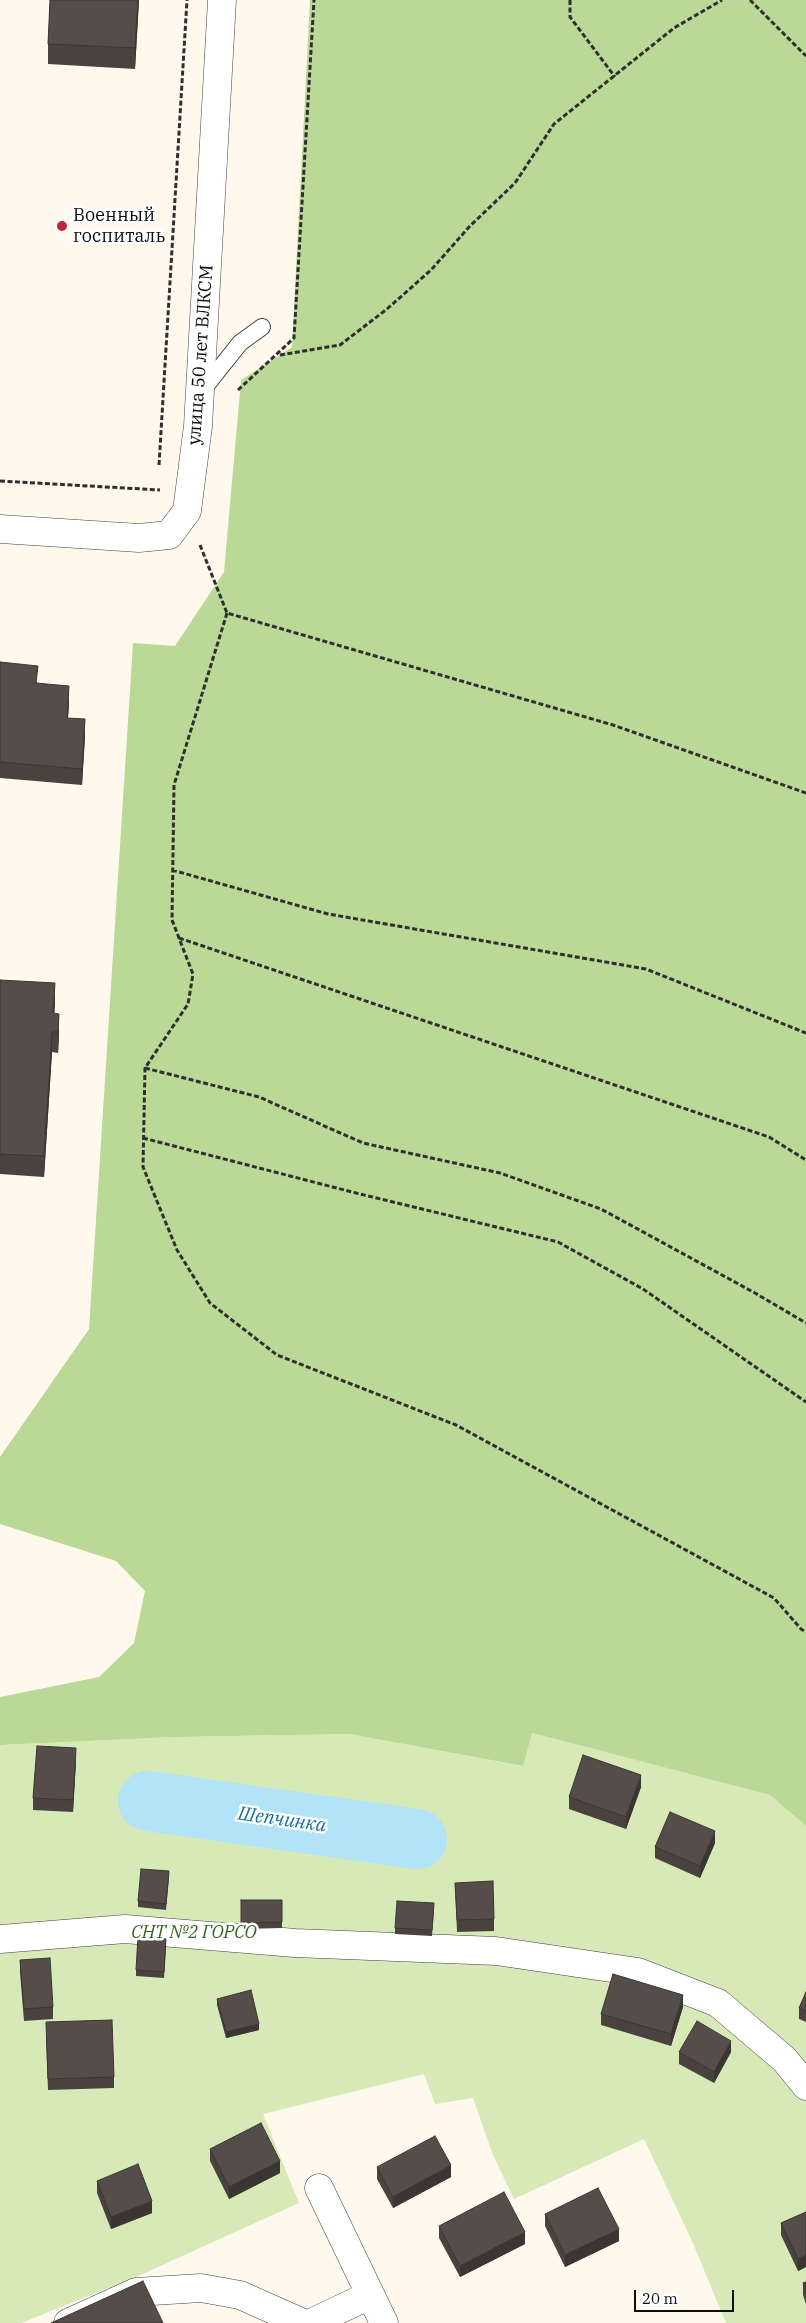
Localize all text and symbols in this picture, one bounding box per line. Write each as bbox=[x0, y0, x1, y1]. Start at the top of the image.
place label: Военный госпиталь bbox=[73, 205, 165, 248]
marker: Военный госпиталь bbox=[55, 219, 69, 233]
street label: улица 50 лет ВЛКСМ bbox=[184, 264, 218, 446]
water label: Шепчинка bbox=[236, 1803, 328, 1837]
park label: СНТ №2 ГОРСО bbox=[131, 1922, 257, 1944]
scale bar bbox=[636, 2280, 736, 2312]
text: 20 m bbox=[642, 2289, 678, 2308]

